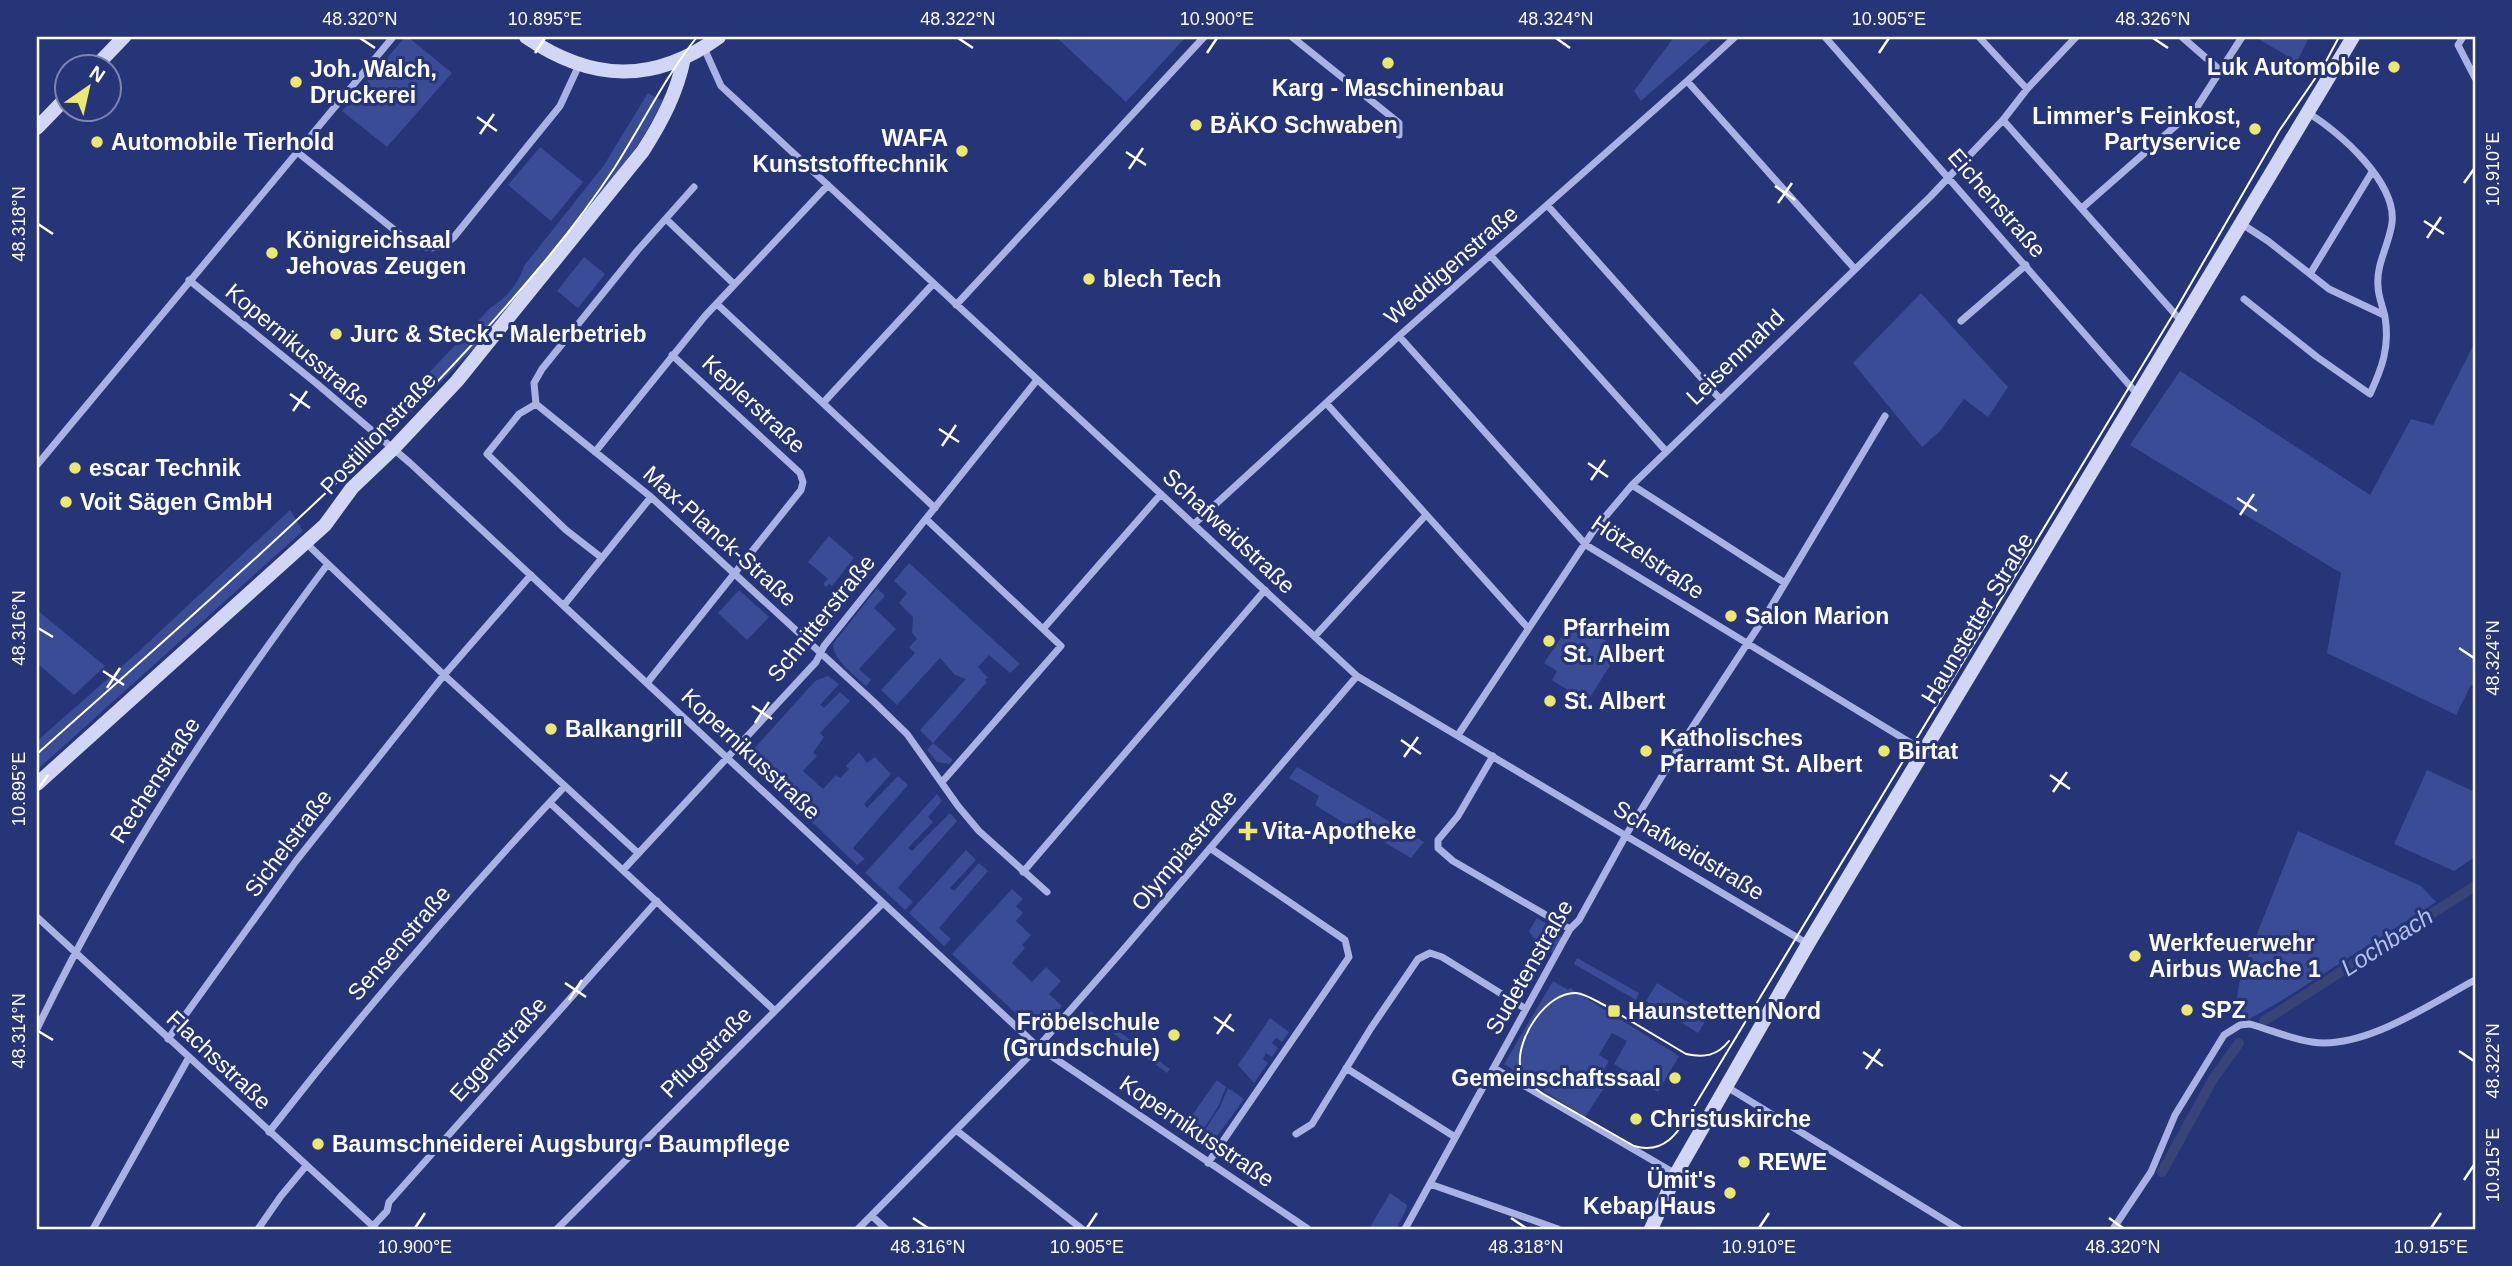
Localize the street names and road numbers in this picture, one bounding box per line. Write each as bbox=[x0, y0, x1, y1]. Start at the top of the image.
street label: Eichenstraße bbox=[1943, 143, 2051, 263]
street label: Weddigenstraße bbox=[1379, 200, 1523, 330]
street label: Kopernikusstraße bbox=[221, 278, 375, 414]
street label: Leisenmahd bbox=[1681, 304, 1789, 410]
street label: Keplerstraße bbox=[697, 350, 811, 458]
street label: Postillionstraße bbox=[315, 367, 441, 499]
street label: Max-Planck-Straße bbox=[638, 460, 802, 612]
street label: Schafweidstraße bbox=[1157, 463, 1301, 599]
street label: Hötzelstraße bbox=[1587, 510, 1709, 604]
street label: Haunstetter Straße bbox=[1916, 528, 2038, 708]
street label: Schnitterstraße bbox=[762, 549, 880, 687]
street label: Kopernikusstraße bbox=[676, 683, 826, 825]
street label: Rechenstraße bbox=[105, 712, 205, 848]
street label: Sichelstraße bbox=[239, 784, 337, 902]
street label: Olympiastraße bbox=[1126, 784, 1242, 916]
street label: Schafweidstraße bbox=[1609, 795, 1769, 905]
street label: Sensenstraße bbox=[342, 880, 456, 1006]
street label: Sudetenstraße bbox=[1480, 895, 1578, 1039]
street label: Eggenstraße bbox=[444, 991, 552, 1107]
street label: Pflugstraße bbox=[655, 1001, 757, 1103]
street label: Flachsstraße bbox=[162, 1005, 276, 1115]
street label: Kopernikusstraße bbox=[1115, 1070, 1279, 1192]

